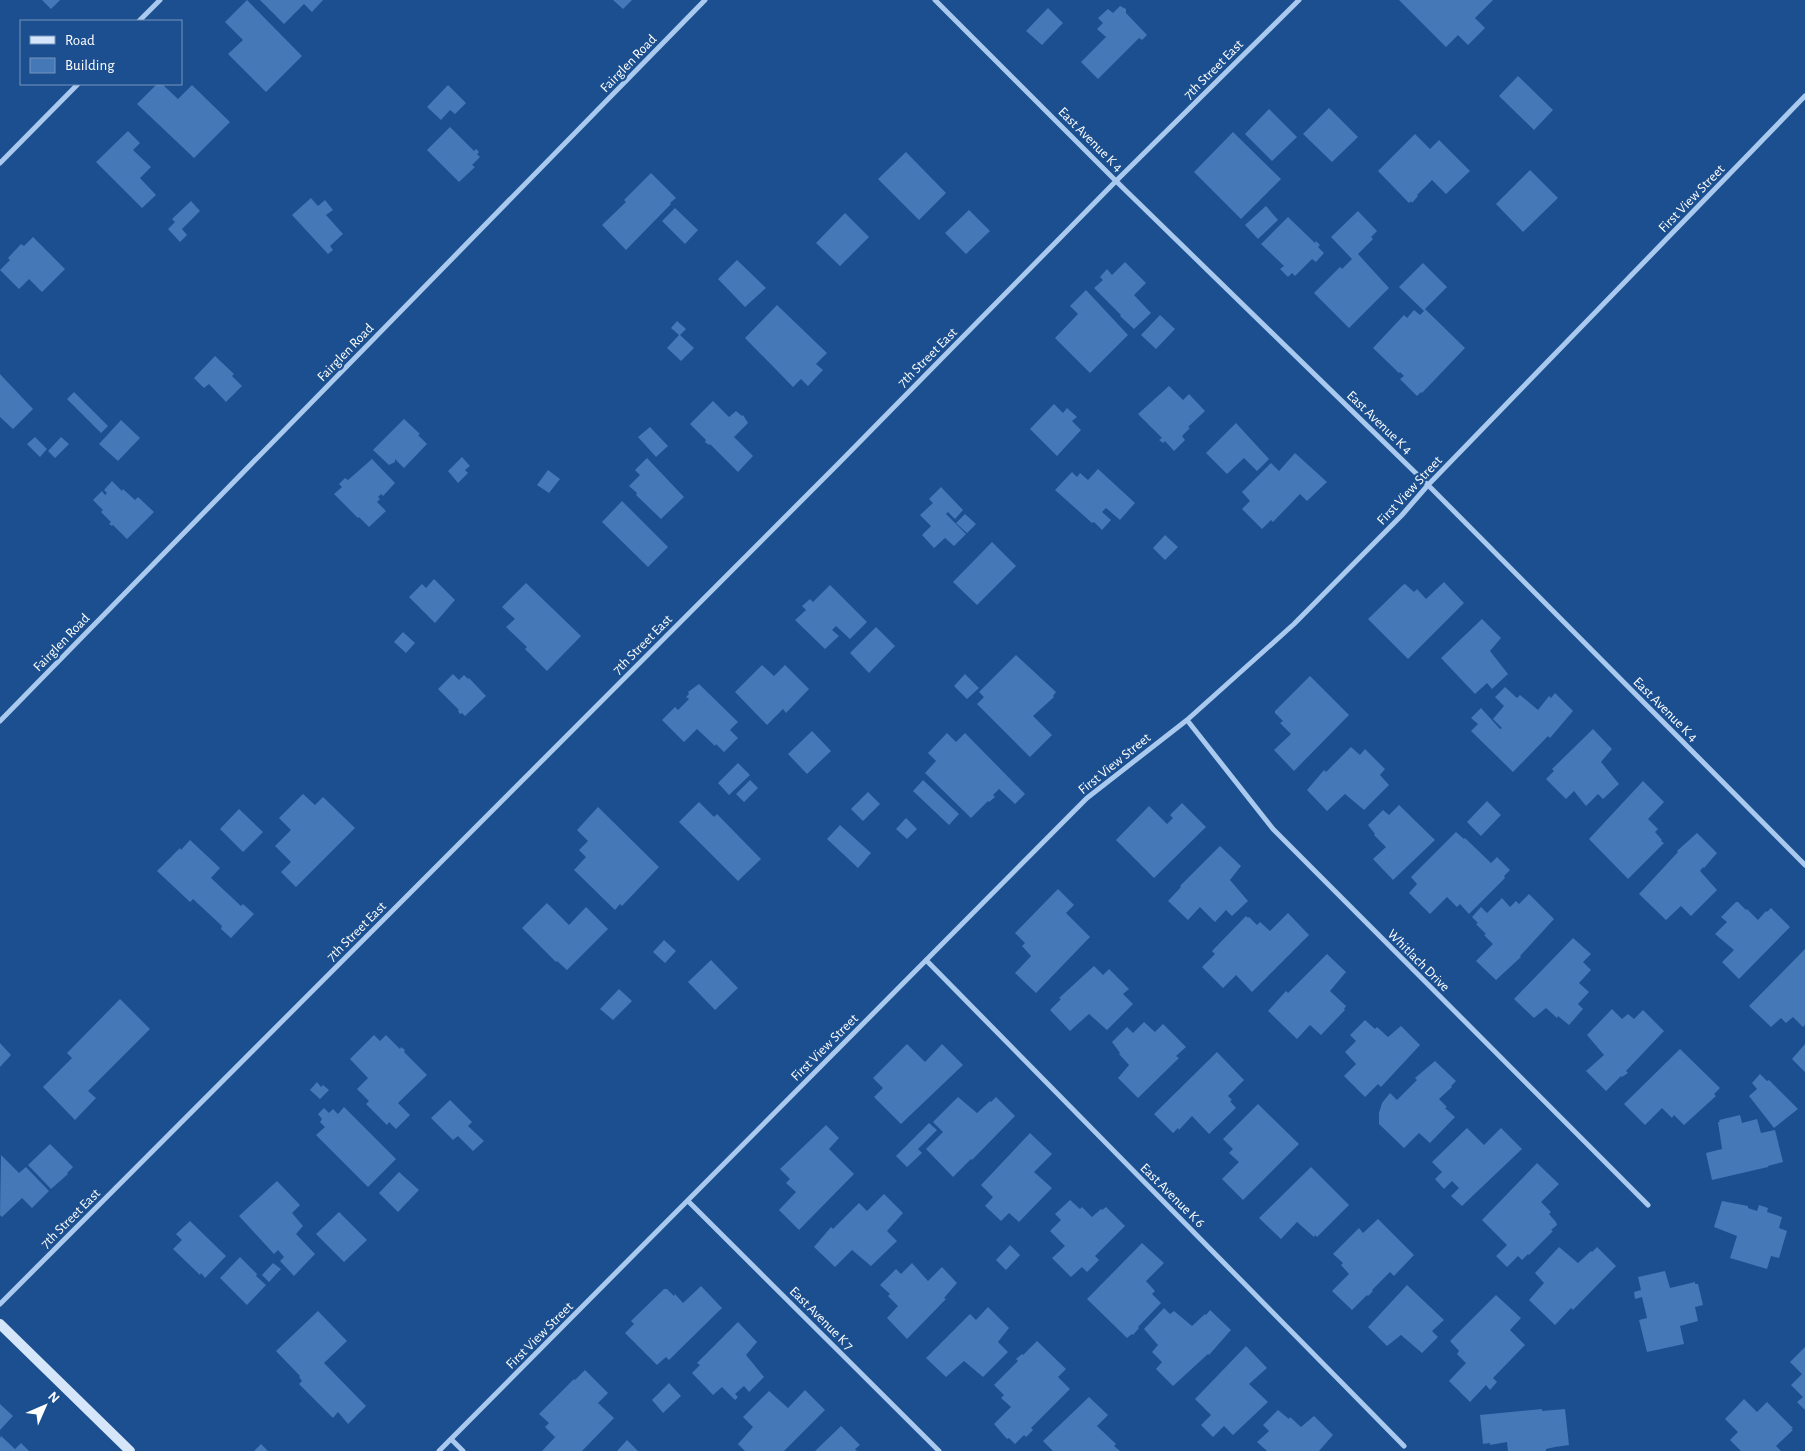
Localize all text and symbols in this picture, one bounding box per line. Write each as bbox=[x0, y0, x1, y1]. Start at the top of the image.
legend bbox=[20, 20, 182, 85]
street label: Fairglen Road bbox=[598, 32, 660, 95]
text: Road bbox=[65, 33, 95, 48]
street label: 7th Street East bbox=[1181, 37, 1247, 102]
text: Building bbox=[65, 58, 115, 73]
street label: East Avenue K 4 bbox=[1055, 105, 1125, 175]
street label: First View Street bbox=[1656, 162, 1728, 235]
street label: Fairglen Road bbox=[315, 321, 377, 384]
street label: 7th Street East bbox=[895, 325, 961, 390]
street label: East Avenue K 4 bbox=[1344, 388, 1415, 457]
street label: First View Street bbox=[1374, 453, 1445, 528]
street label: Fairglen Road bbox=[31, 611, 93, 674]
street label: 7th Street East bbox=[610, 612, 676, 677]
street label: East Avenue K 4 bbox=[1630, 675, 1700, 745]
street label: First View Street bbox=[1076, 730, 1154, 797]
street label: 7th Street East bbox=[324, 899, 390, 964]
street label: Whitlach Drive bbox=[1385, 927, 1452, 994]
street label: First View Street bbox=[789, 1011, 861, 1084]
street label: East Avenue K 6 bbox=[1137, 1161, 1207, 1231]
street label: 7th Street East bbox=[38, 1186, 104, 1251]
street label: East Avenue K 7 bbox=[787, 1284, 856, 1353]
street label: First View Street bbox=[504, 1299, 576, 1372]
north arrow bbox=[20, 1381, 70, 1431]
text: N bbox=[45, 1389, 62, 1406]

